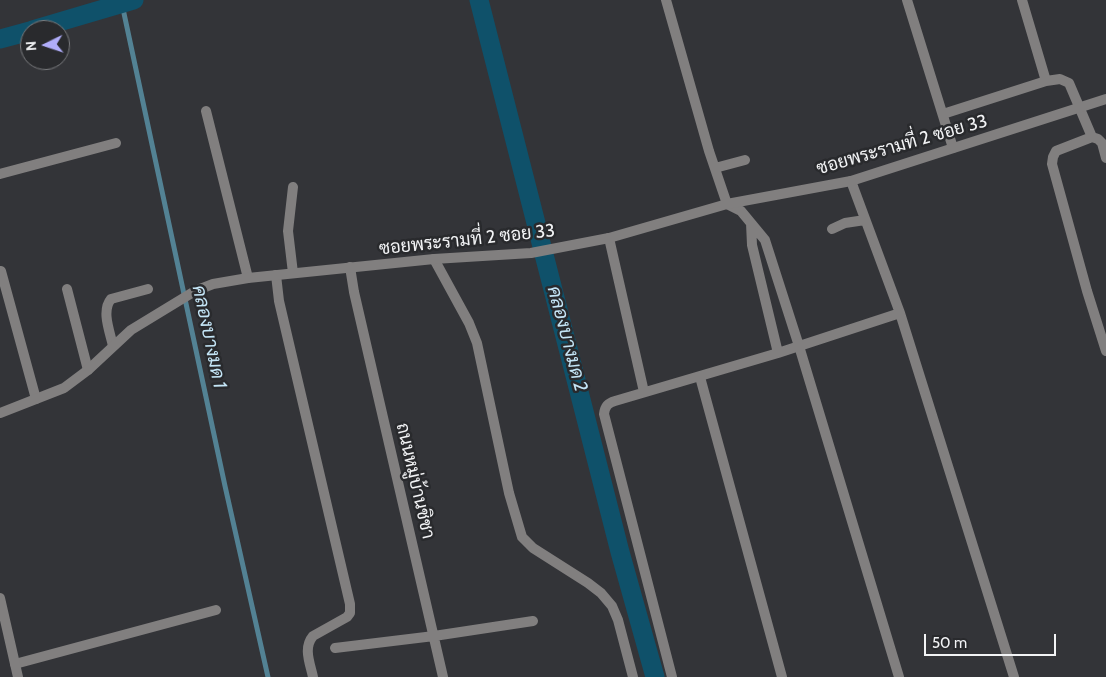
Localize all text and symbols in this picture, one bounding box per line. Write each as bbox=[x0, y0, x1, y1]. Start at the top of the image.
north arrow bbox=[20, 20, 70, 70]
text: N bbox=[22, 40, 40, 52]
street label: ซอยพระรามที่ 2 ซอย 33 bbox=[814, 110, 990, 180]
street label: ซอยพระรามที่ 2 ซอย 33 bbox=[378, 220, 556, 260]
water label: คลองบางมด 1 bbox=[187, 283, 231, 391]
water label: คลองบางมด 2 bbox=[542, 284, 592, 394]
street label: ถนนหมู่บ้านชิชา bbox=[391, 421, 439, 541]
scale bar bbox=[926, 624, 1058, 656]
text: 50 m bbox=[932, 634, 967, 652]

